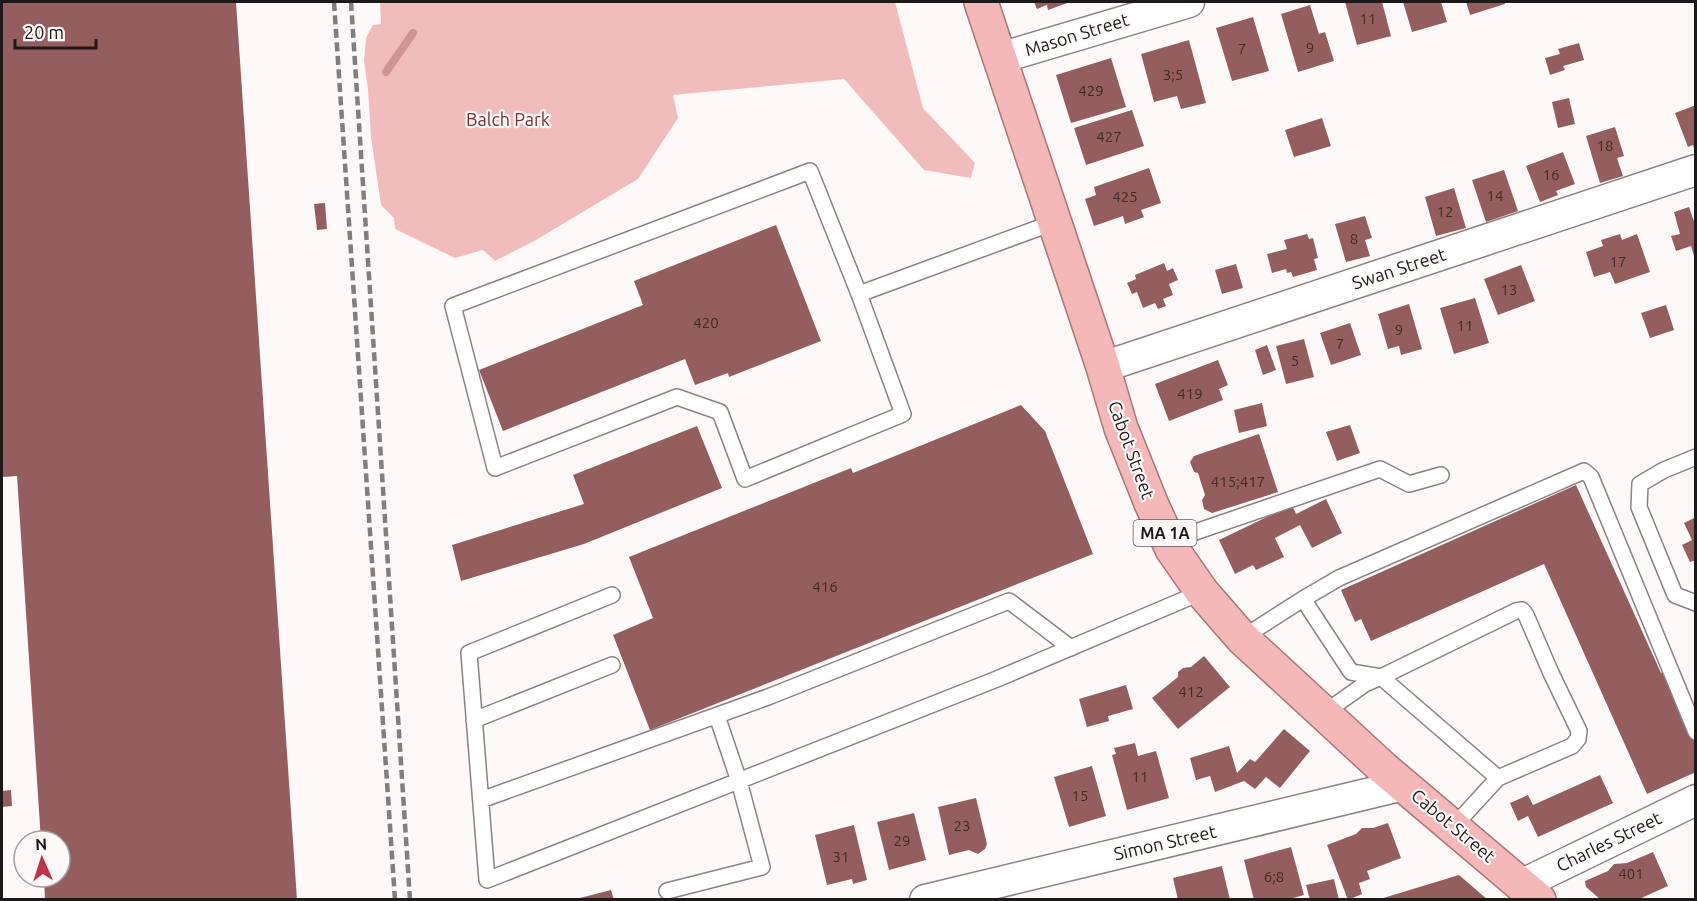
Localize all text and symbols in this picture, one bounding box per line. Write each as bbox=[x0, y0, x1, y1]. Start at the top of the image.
street label: Mason Street bbox=[1022, 9, 1131, 59]
house number: 11 bbox=[1360, 10, 1376, 27]
scale bar bbox=[15, 12, 96, 50]
text: 20 m bbox=[24, 22, 64, 42]
house number: 9 bbox=[1306, 39, 1314, 56]
house number: 7 bbox=[1238, 40, 1246, 57]
house number: 3;5 bbox=[1163, 66, 1183, 83]
house number: 429 bbox=[1078, 82, 1104, 99]
park label: Balch Park bbox=[466, 109, 550, 129]
house number: 427 bbox=[1096, 128, 1122, 145]
house number: 18 bbox=[1597, 137, 1613, 154]
house number: 16 bbox=[1543, 166, 1559, 183]
house number: 14 bbox=[1487, 187, 1503, 204]
house number: 425 bbox=[1112, 188, 1138, 205]
house number: 12 bbox=[1437, 203, 1453, 220]
house number: 8 bbox=[1350, 230, 1358, 247]
street label: Swan Street bbox=[1349, 244, 1448, 293]
house number: 17 bbox=[1610, 253, 1626, 270]
house number: 13 bbox=[1501, 281, 1517, 298]
house number: 420 bbox=[693, 314, 719, 331]
house number: 11 bbox=[1457, 317, 1473, 334]
house number: 9 bbox=[1395, 321, 1403, 338]
house number: 7 bbox=[1336, 335, 1344, 352]
house number: 5 bbox=[1291, 352, 1299, 369]
house number: 419 bbox=[1177, 385, 1203, 402]
street label: Cabot Street bbox=[1105, 398, 1159, 501]
house number: 415;417 bbox=[1211, 473, 1265, 490]
road number: MA 1A bbox=[1134, 520, 1196, 546]
house number: 416 bbox=[812, 578, 838, 595]
house number: 412 bbox=[1178, 683, 1204, 700]
house number: 11 bbox=[1132, 768, 1148, 785]
street label: Cabot Street bbox=[1408, 785, 1499, 866]
house number: 15 bbox=[1072, 787, 1088, 804]
street label: Charles Street bbox=[1553, 807, 1664, 875]
house number: 23 bbox=[954, 817, 970, 834]
street label: Simon Street bbox=[1112, 821, 1218, 864]
north arrow bbox=[12, 829, 72, 889]
house number: 29 bbox=[894, 832, 910, 849]
text: N bbox=[35, 835, 48, 853]
house number: 31 bbox=[833, 848, 849, 865]
house number: 401 bbox=[1618, 865, 1644, 882]
house number: 6;8 bbox=[1264, 868, 1284, 885]

